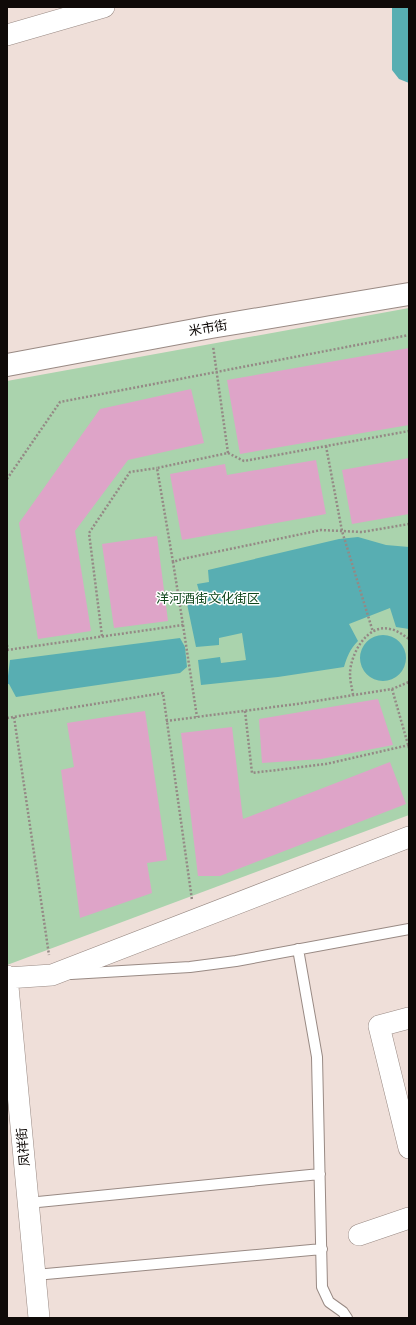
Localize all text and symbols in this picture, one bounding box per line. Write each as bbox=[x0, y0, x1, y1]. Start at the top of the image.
street label: 米市街 bbox=[187, 317, 229, 339]
park label: 洋河酒街文化街区 bbox=[156, 591, 260, 606]
street label: 凤祥街 bbox=[14, 1127, 32, 1167]

